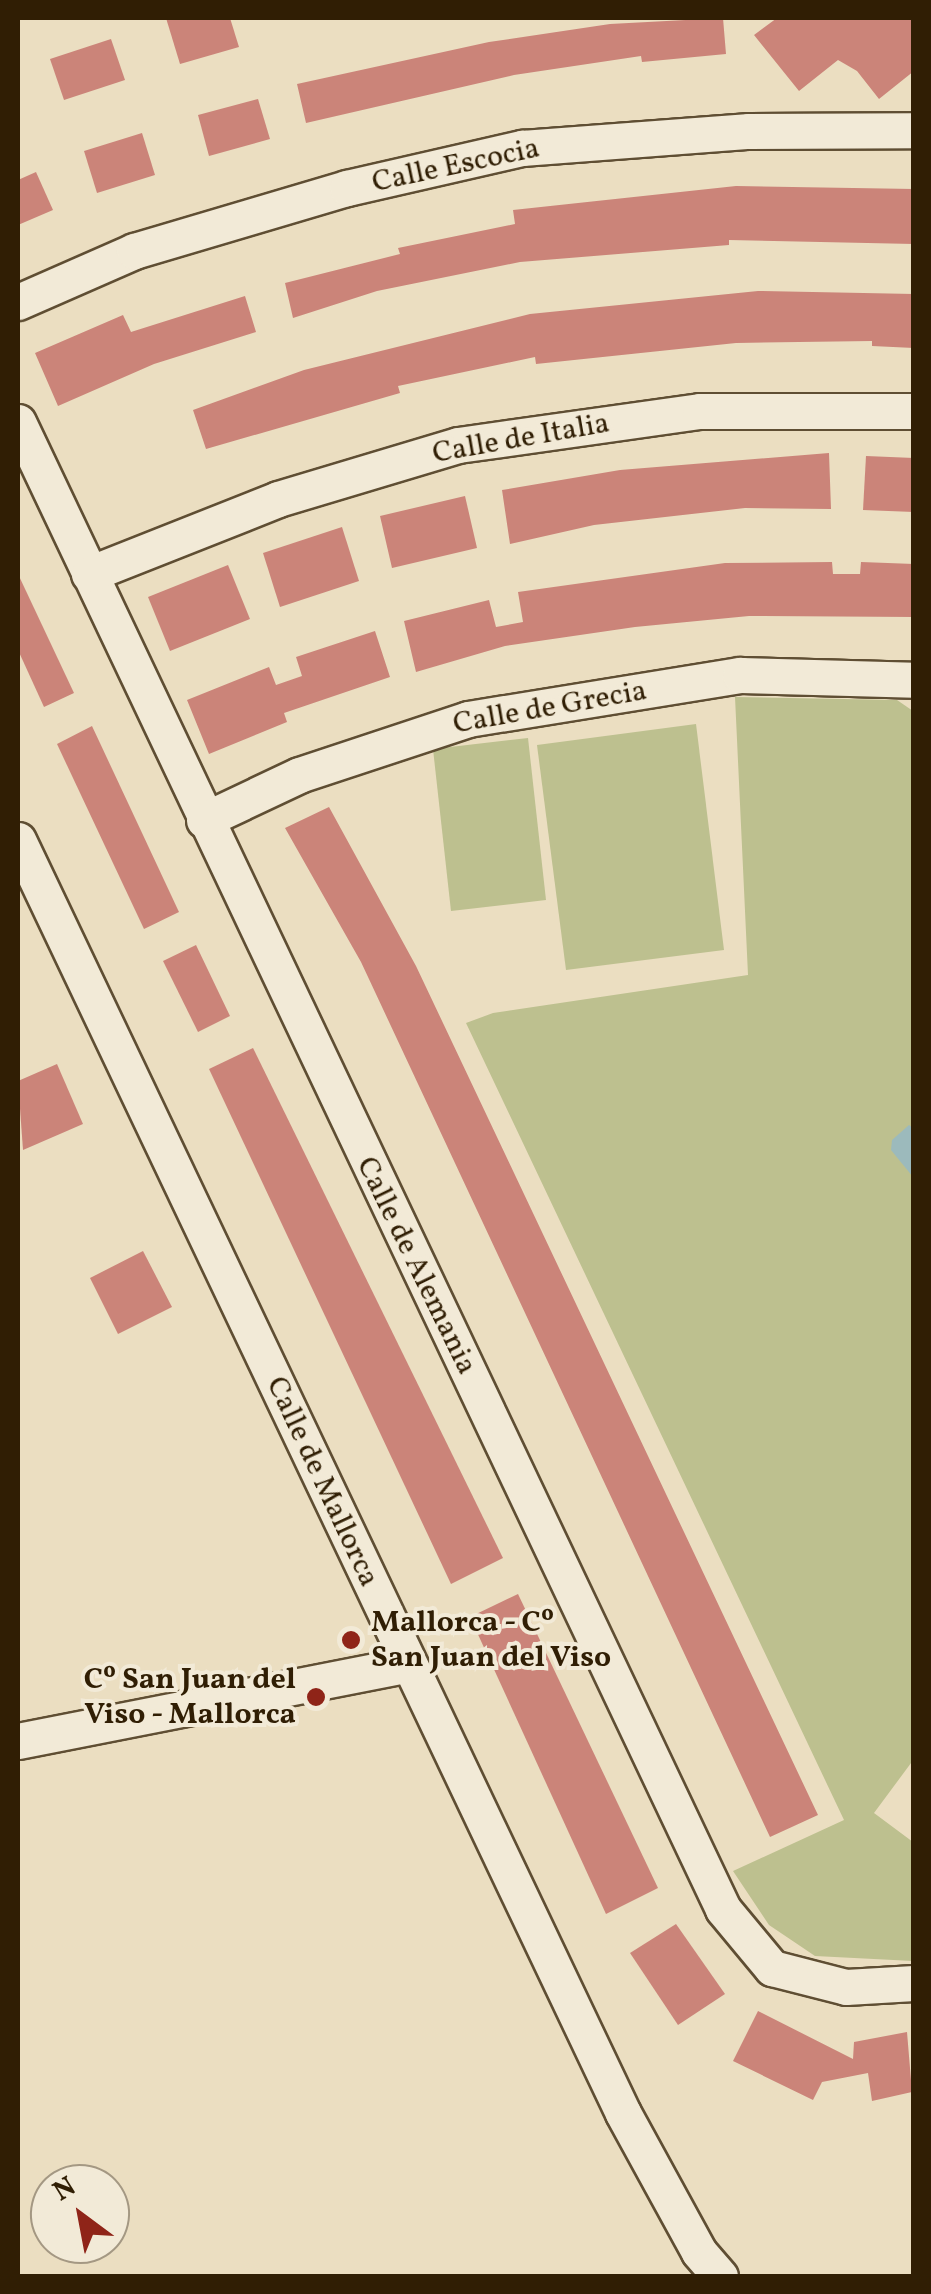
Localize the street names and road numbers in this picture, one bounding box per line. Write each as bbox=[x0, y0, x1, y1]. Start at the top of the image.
street label: Calle Escocia bbox=[369, 131, 543, 201]
street label: Calle de Italia bbox=[430, 406, 612, 472]
street label: Calle de Grecia bbox=[450, 673, 650, 743]
street label: Calle de Alemania bbox=[348, 1151, 484, 1381]
street label: Calle de Mallorca bbox=[258, 1371, 386, 1593]

